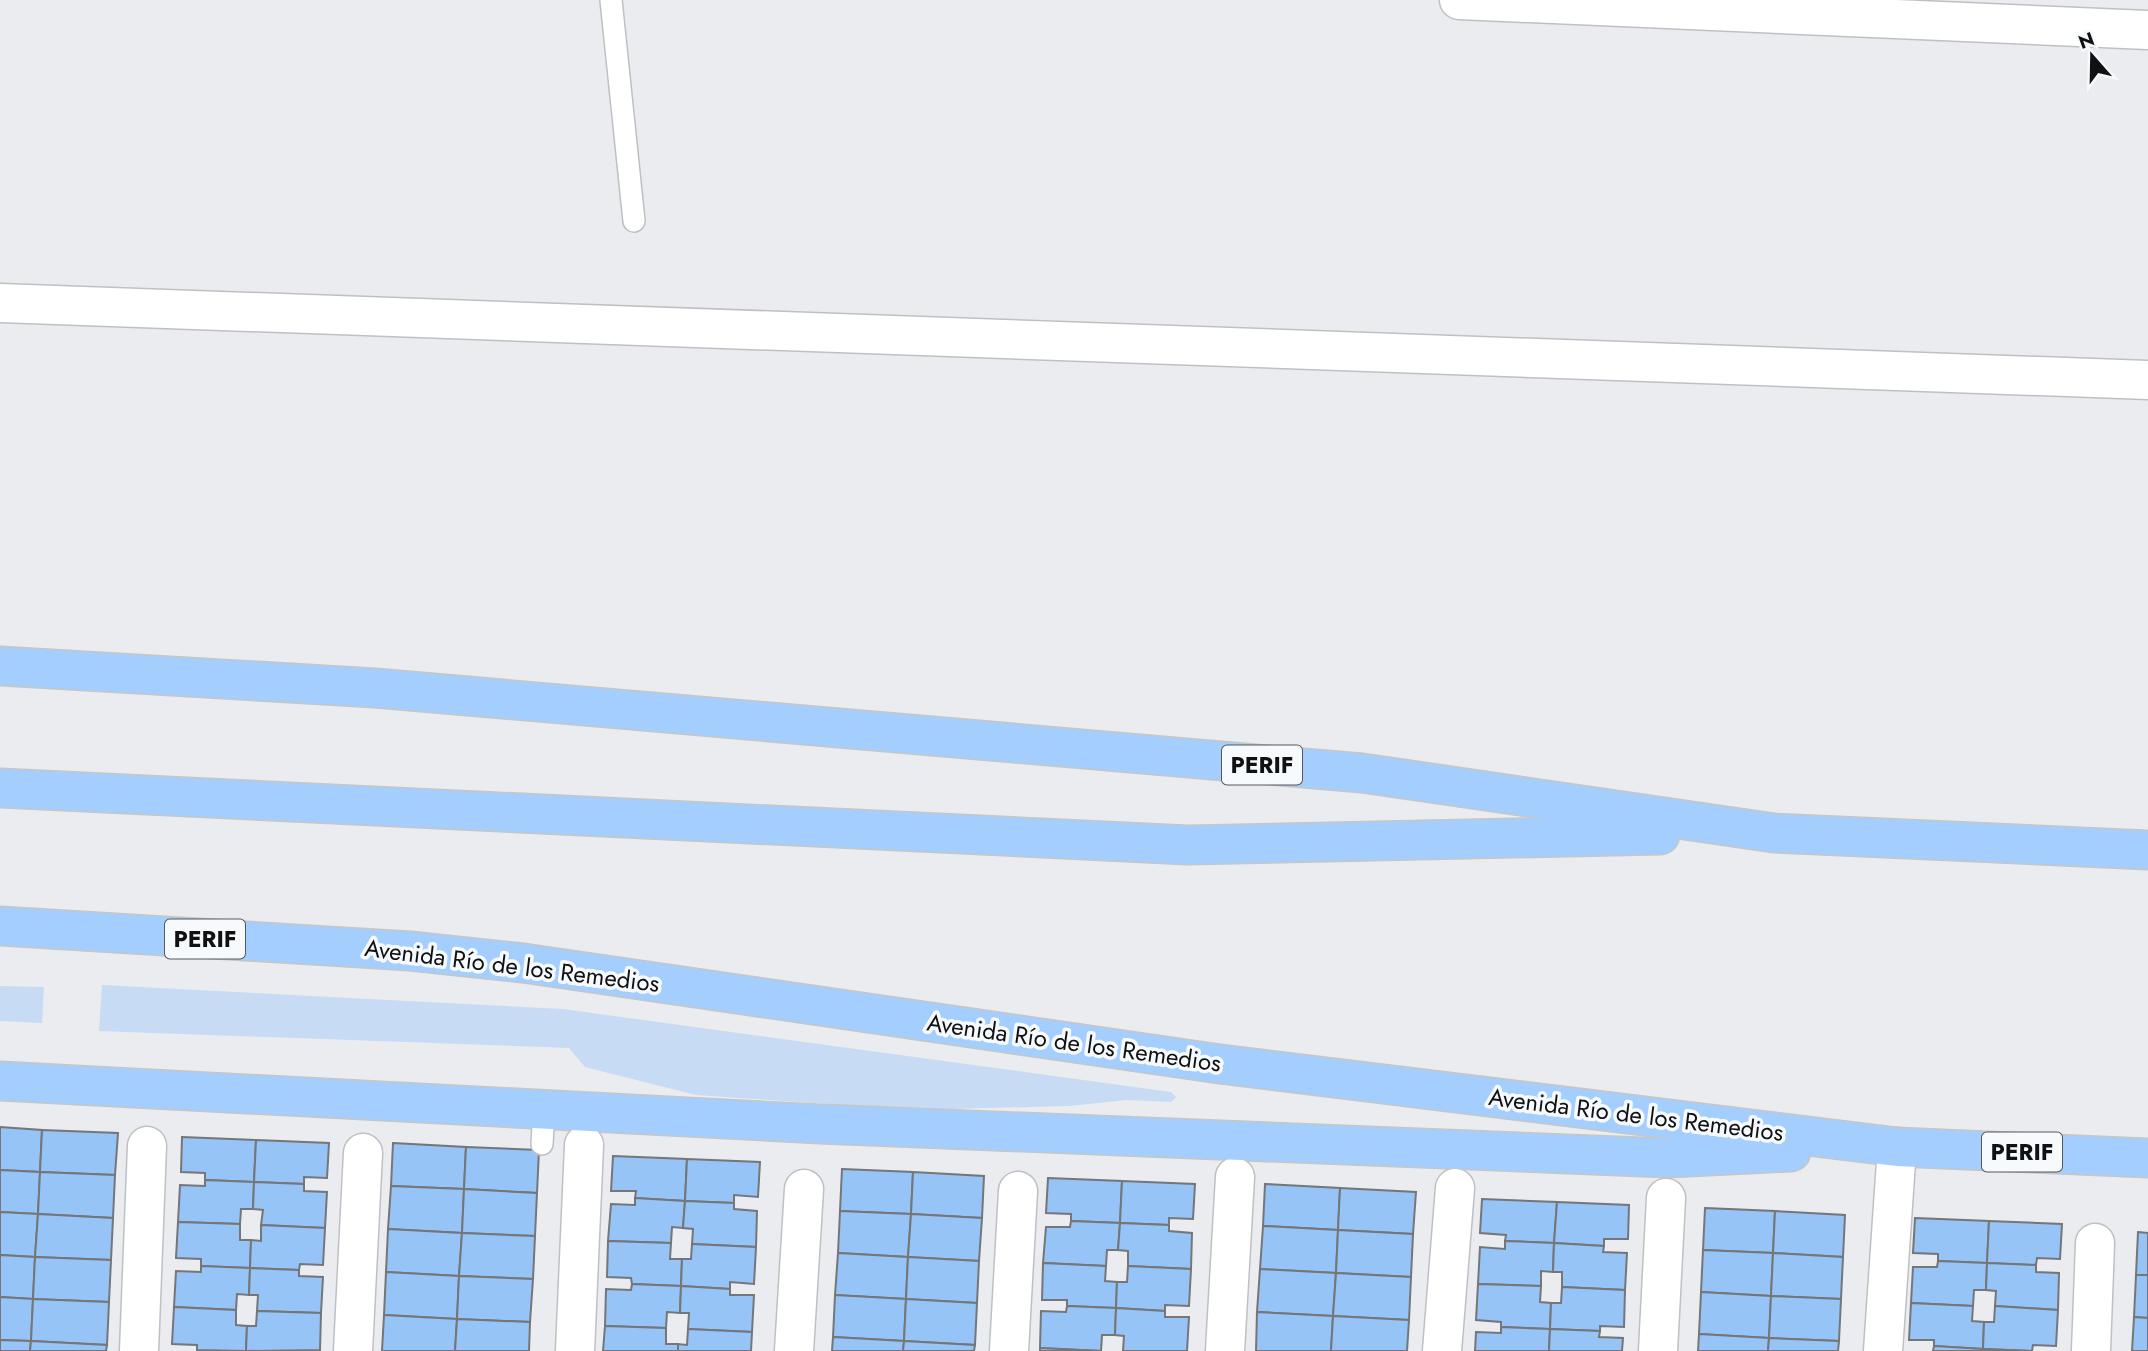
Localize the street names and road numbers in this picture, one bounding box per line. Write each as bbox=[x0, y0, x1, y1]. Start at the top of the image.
road number: PERIF bbox=[1222, 746, 1302, 785]
road number: PERIF bbox=[165, 920, 245, 958]
street label: Avenida Río de los Remedios bbox=[363, 930, 661, 1001]
street label: Avenida Río de los Remedios bbox=[925, 1005, 1223, 1080]
street label: Avenida Río de los Remedios bbox=[1487, 1079, 1785, 1150]
road number: PERIF bbox=[1982, 1133, 2062, 1172]

